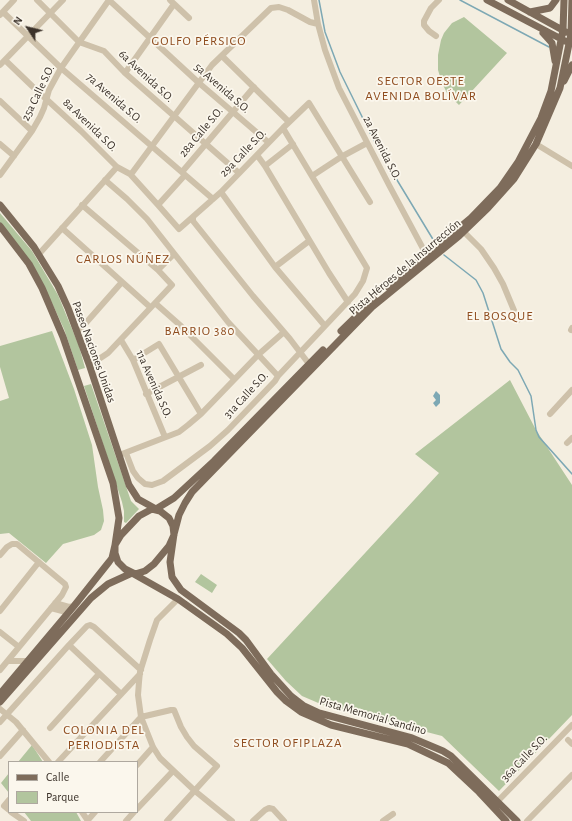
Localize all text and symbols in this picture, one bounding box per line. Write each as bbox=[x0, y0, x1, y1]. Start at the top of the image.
north arrow bbox=[8, 8, 48, 48]
text: N bbox=[11, 15, 24, 27]
district label: GOLFO PÉRSICO bbox=[151, 33, 247, 49]
street label: 6a Avenida S.O. bbox=[115, 47, 177, 105]
street label: 5a Avenida S.O. bbox=[191, 60, 253, 116]
street label: 25a Calle S.O. bbox=[18, 63, 58, 123]
street label: 7a Avenida S.O. bbox=[83, 70, 145, 126]
district label: SECTOR OESTE AVENIDA BOLÍVAR bbox=[365, 73, 477, 104]
street label: 8a Avenida S.O. bbox=[60, 95, 120, 155]
street label: 28a Calle S.O. bbox=[176, 104, 226, 160]
street label: 2a Avenida S.O. bbox=[360, 114, 404, 182]
street label: 29a Calle S.O. bbox=[217, 126, 269, 180]
street label: Pista Héroes de la Insurrección bbox=[346, 216, 464, 318]
district label: CARLOS NÚÑEZ bbox=[76, 251, 170, 267]
street label: Paseo Naciones Unidas bbox=[69, 299, 119, 405]
district label: EL BOSQUE bbox=[467, 308, 533, 324]
district label: BARRIO 380 bbox=[165, 323, 235, 339]
street label: 11a Avenida S.O. bbox=[133, 348, 175, 420]
street label: 31a Calle S.O. bbox=[221, 369, 271, 421]
street label: Pista Memorial Sandino bbox=[318, 694, 428, 738]
district label: COLONIA DEL PERIODISTA bbox=[63, 722, 145, 753]
street label: 36a Calle S.O. bbox=[498, 731, 550, 785]
district label: SECTOR OFIPLAZA bbox=[234, 735, 342, 751]
legend bbox=[8, 761, 138, 813]
text: Calle bbox=[46, 771, 69, 783]
text: Parque bbox=[46, 791, 79, 803]

